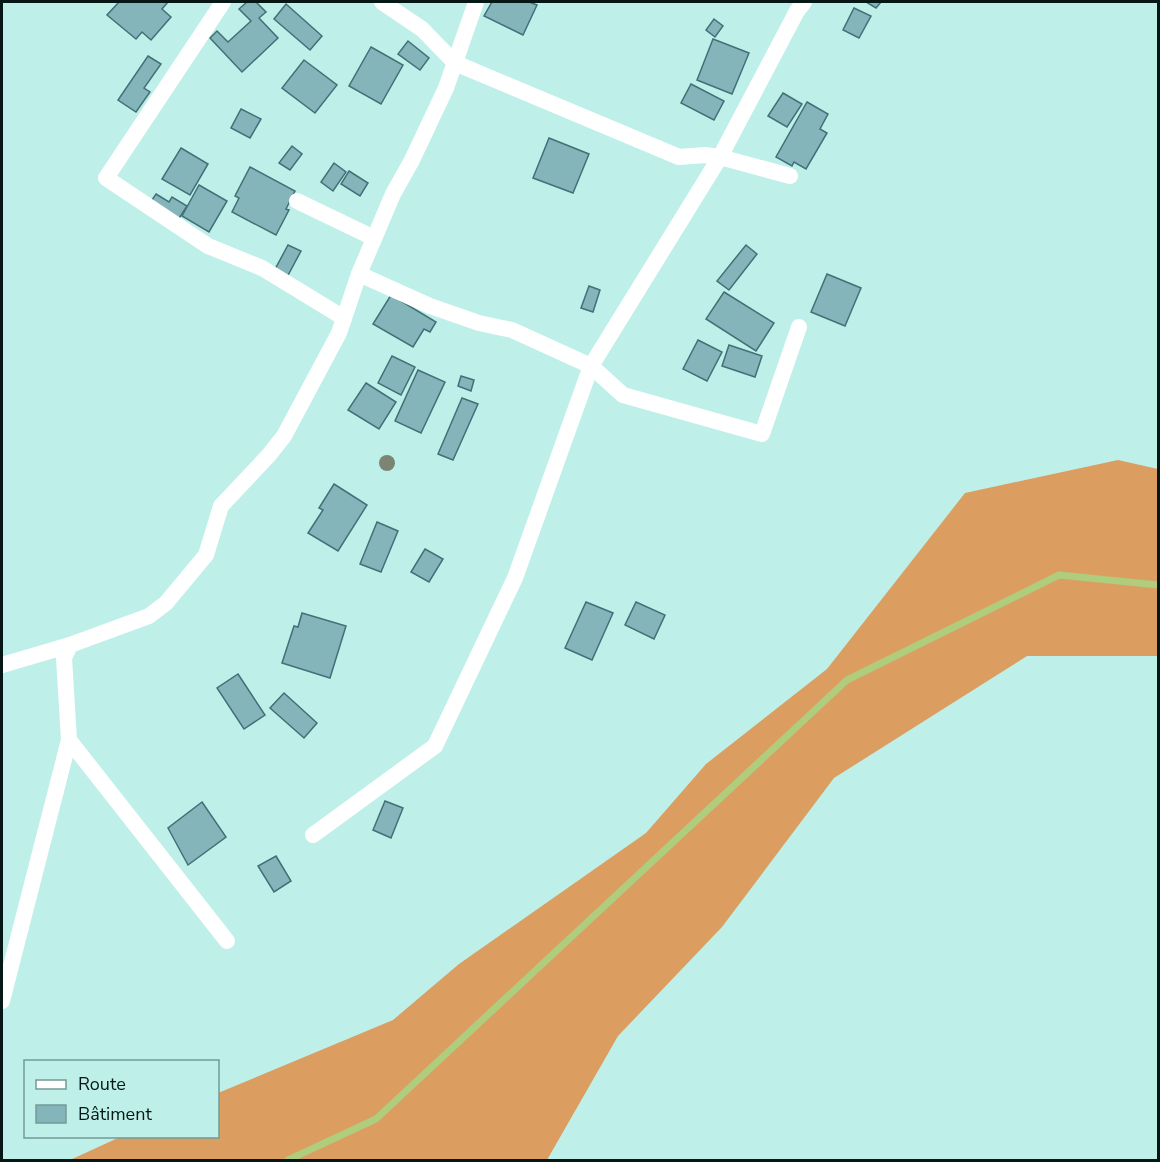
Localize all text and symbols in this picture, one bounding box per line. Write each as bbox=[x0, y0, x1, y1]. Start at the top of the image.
legend bbox=[24, 1060, 219, 1138]
text: Route bbox=[78, 1072, 126, 1096]
text: Bâtiment bbox=[78, 1102, 152, 1126]

